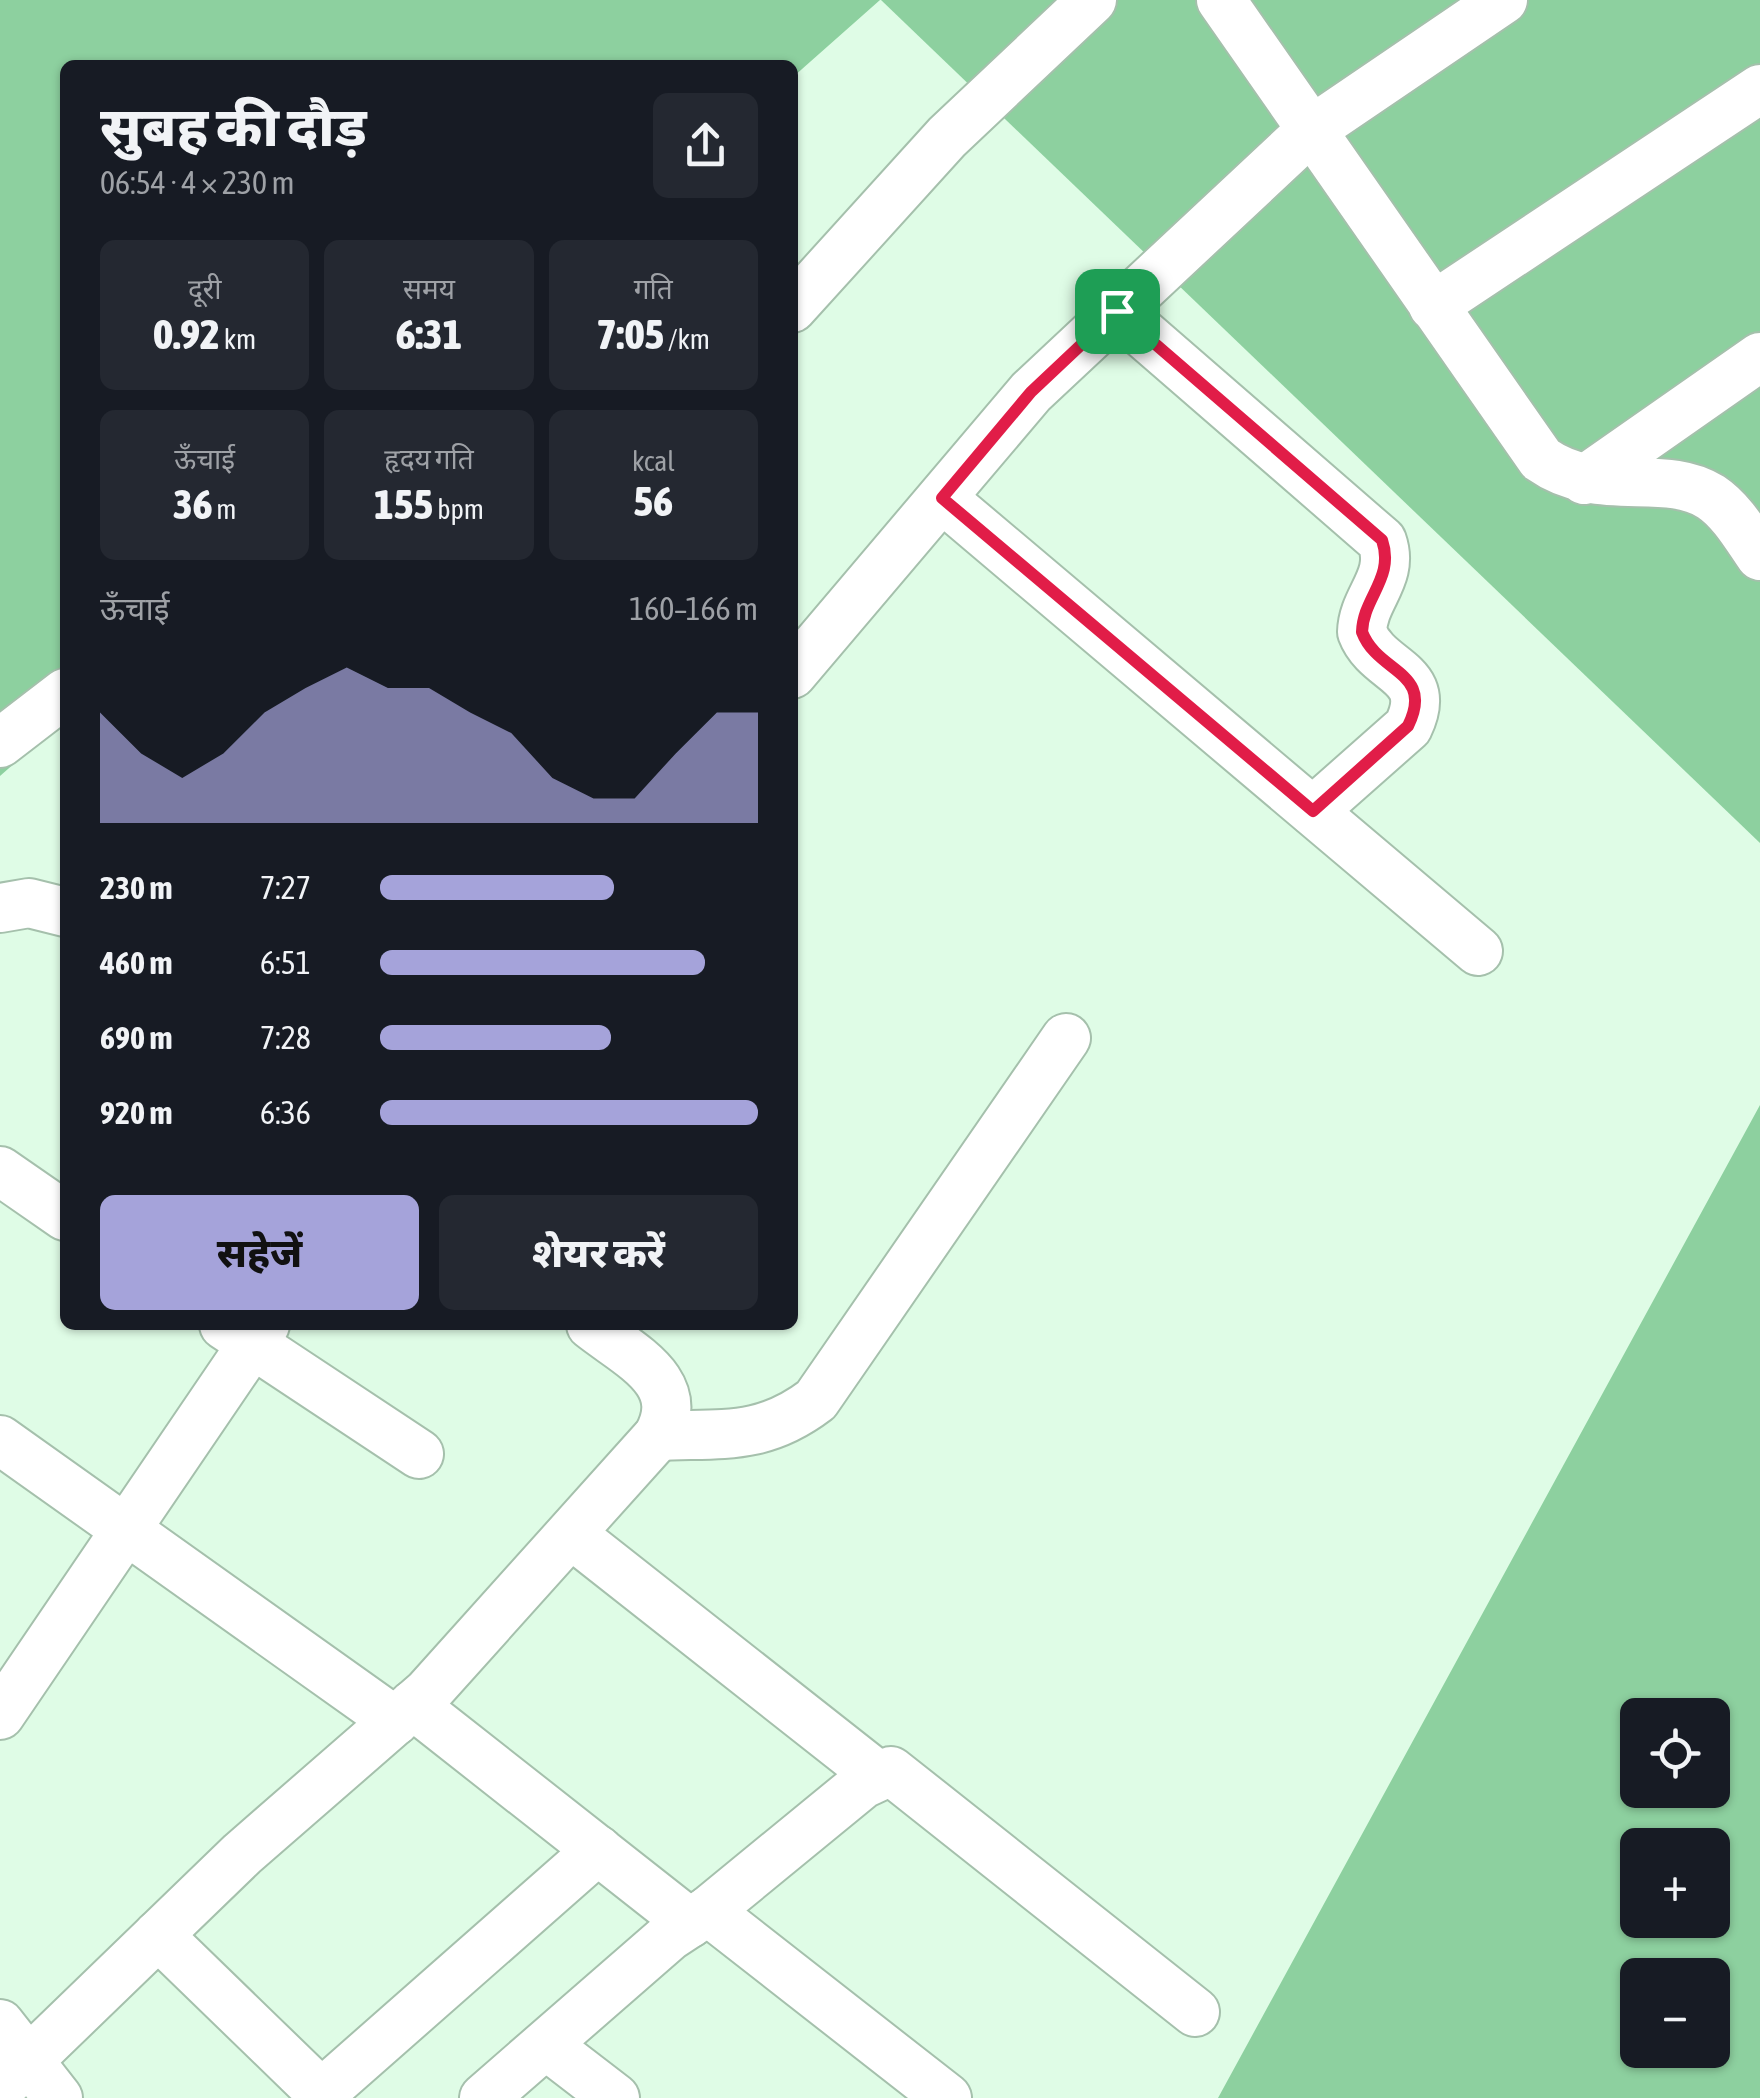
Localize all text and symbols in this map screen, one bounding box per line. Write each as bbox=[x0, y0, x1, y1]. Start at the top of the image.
button: share bbox=[653, 93, 758, 198]
text: सुबह की दौड़ bbox=[100, 95, 367, 158]
text: 06:54 · 4 × 230 m bbox=[100, 164, 294, 201]
pin bbox=[1075, 269, 1160, 354]
text: दूरी bbox=[188, 273, 221, 305]
text: समय bbox=[403, 273, 455, 305]
text: गति bbox=[634, 273, 673, 305]
icon: arrive bbox=[1090, 284, 1145, 339]
text: 0.92 bbox=[153, 310, 220, 358]
text: 6:31 bbox=[396, 310, 462, 358]
text: 7:05 bbox=[597, 310, 664, 358]
text: km bbox=[220, 323, 256, 355]
text: /km bbox=[664, 323, 710, 355]
text: ऊँचाई bbox=[174, 443, 235, 475]
text: हृदय गति bbox=[384, 443, 474, 475]
text: kcal bbox=[632, 445, 675, 477]
text: 56 bbox=[634, 477, 673, 525]
text: 36 bbox=[173, 480, 212, 528]
text: 155 bbox=[374, 480, 433, 528]
text: m bbox=[212, 493, 236, 525]
text: bpm bbox=[433, 493, 484, 525]
text: ऊँचाई bbox=[100, 590, 169, 627]
text: 160–166 m bbox=[629, 590, 758, 627]
text: 230 m bbox=[100, 869, 173, 906]
text: 7:27 bbox=[260, 869, 311, 906]
text: 460 m bbox=[100, 944, 173, 981]
text: 6:51 bbox=[260, 944, 311, 981]
text: 690 m bbox=[100, 1019, 173, 1056]
text: 7:28 bbox=[260, 1019, 311, 1056]
text: 920 m bbox=[100, 1094, 173, 1131]
text: 6:36 bbox=[260, 1094, 311, 1131]
button: सहेजें bbox=[100, 1195, 419, 1310]
button: शेयर करें bbox=[439, 1195, 758, 1310]
map controls bbox=[1620, 1698, 1730, 2068]
button: locate bbox=[1620, 1698, 1730, 1808]
button: + bbox=[1620, 1828, 1730, 1938]
button: − bbox=[1620, 1958, 1730, 2068]

